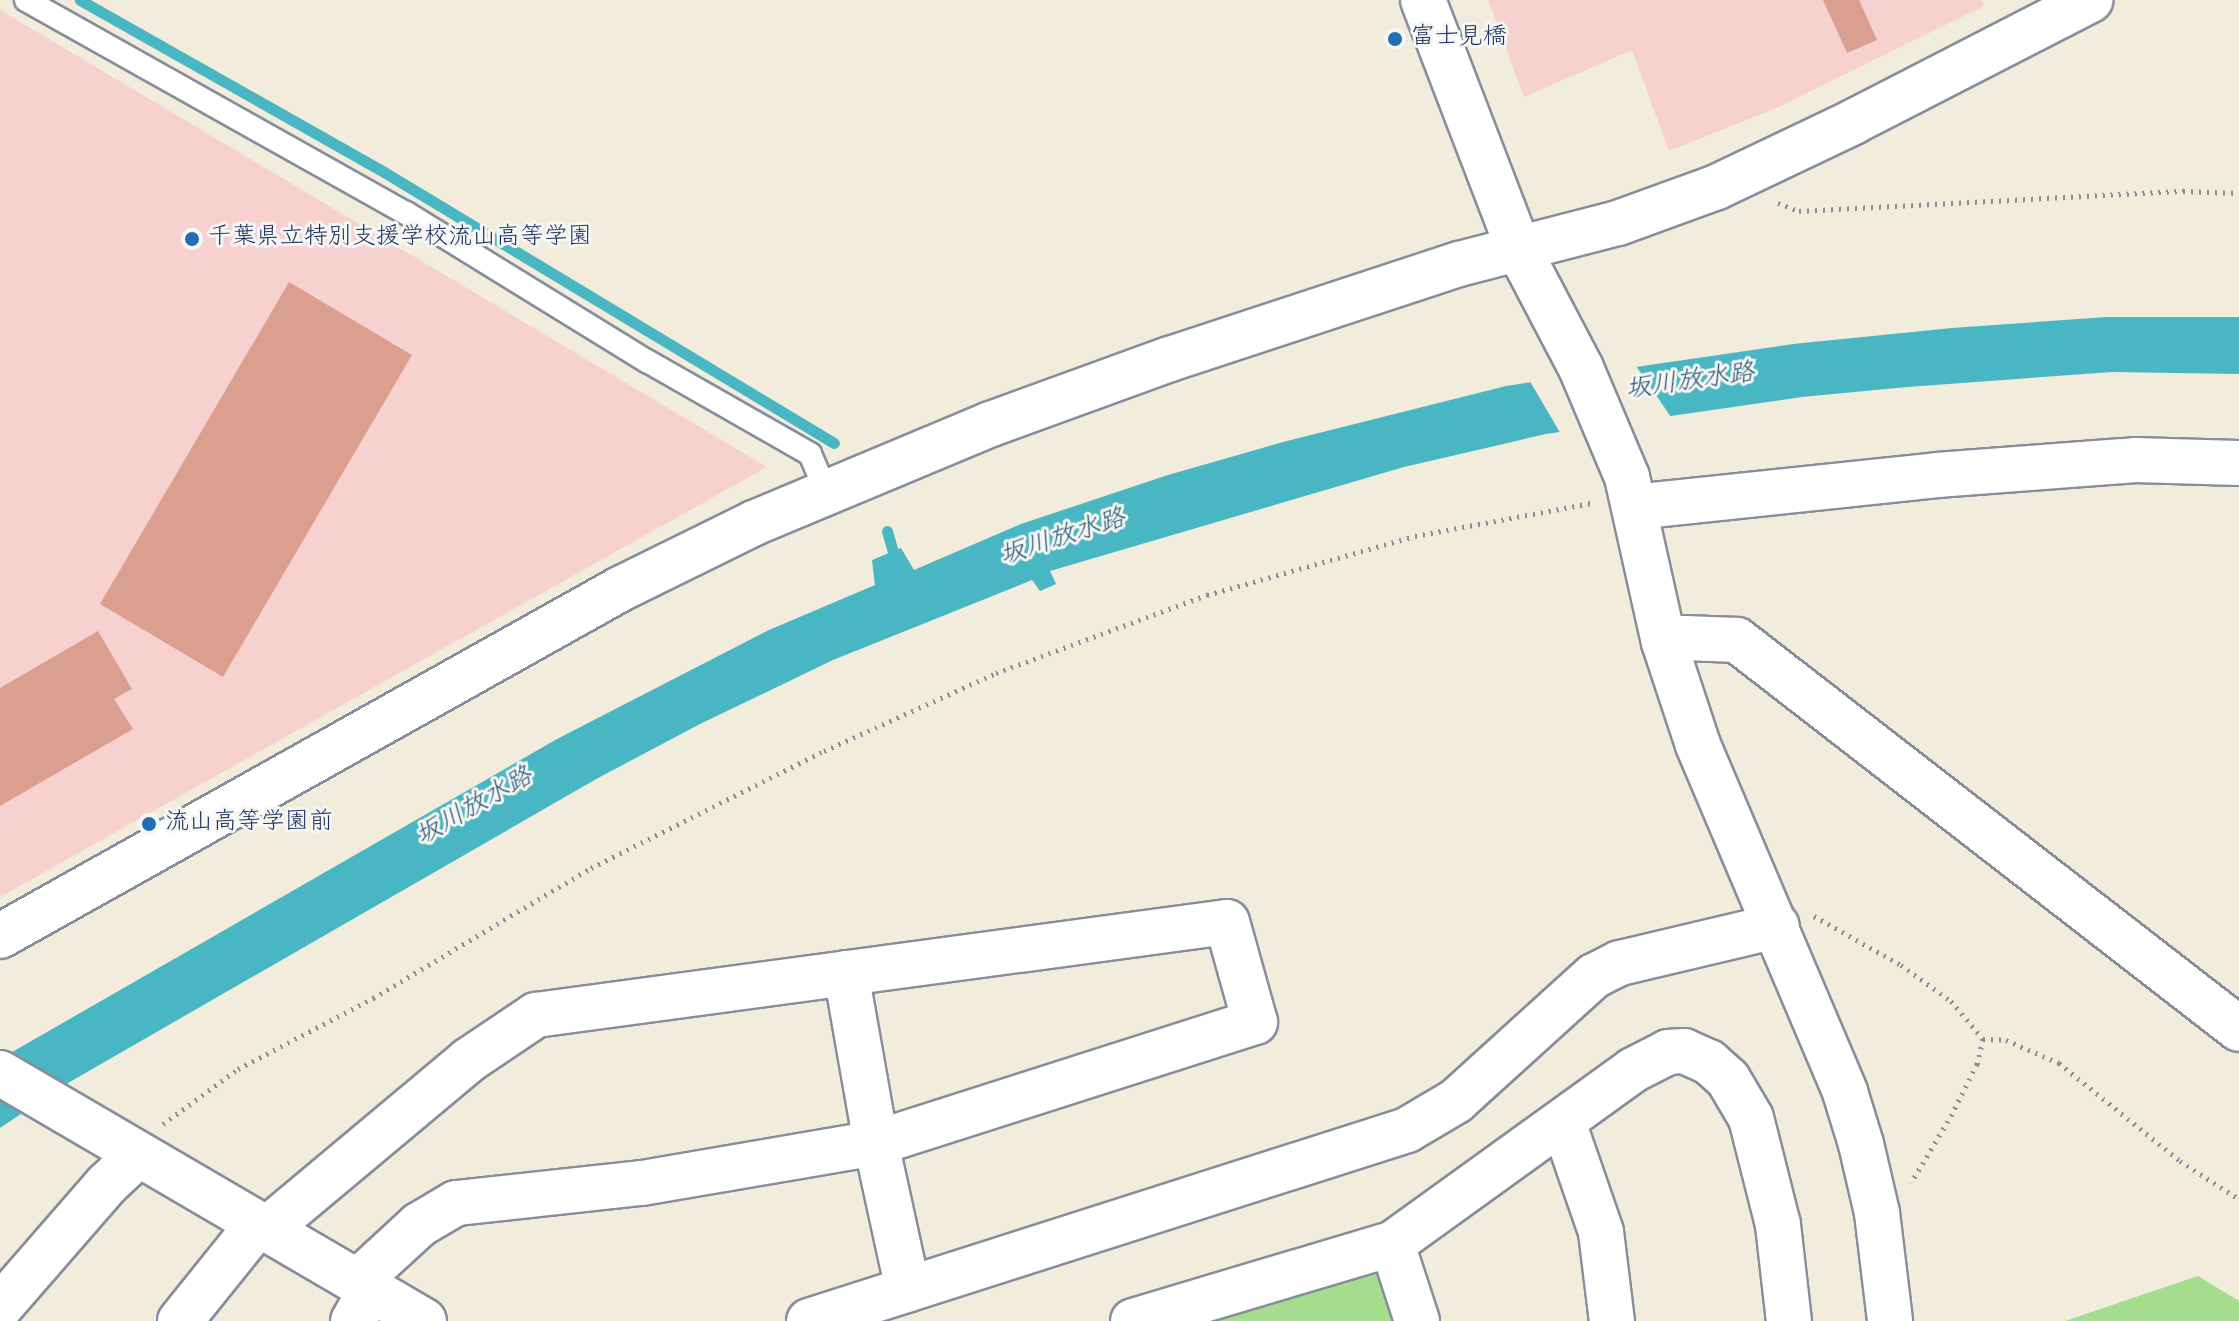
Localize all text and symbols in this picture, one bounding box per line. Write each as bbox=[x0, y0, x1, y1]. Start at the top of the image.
place label: 富士見橋 bbox=[1411, 25, 1507, 53]
marker: 富士見橋 bbox=[1386, 30, 1404, 48]
place label: 千葉県立特別支援学校流山高等学園 bbox=[208, 225, 592, 253]
marker: 千葉県立特別支援学校流山高等学園 bbox=[183, 230, 201, 248]
water label: 坂川放水路 bbox=[1623, 359, 1757, 407]
water label: 坂川放水路 bbox=[996, 504, 1130, 574]
water label: 坂川放水路 bbox=[411, 762, 539, 854]
place label: 流山高等学園前 bbox=[165, 810, 333, 838]
marker: 流山高等学園前 bbox=[140, 815, 158, 833]

